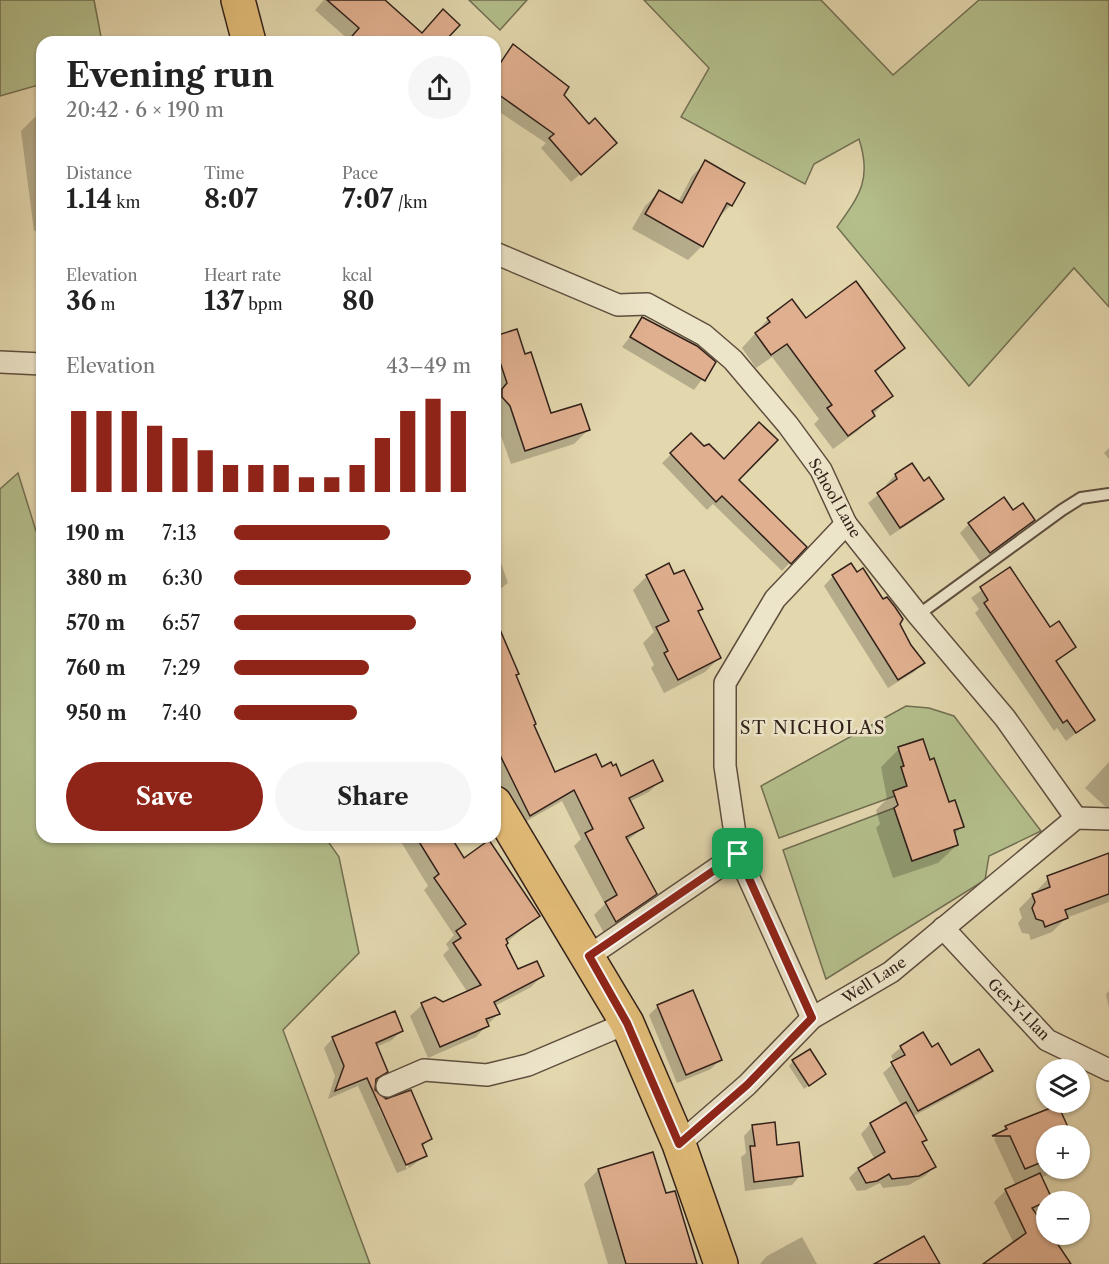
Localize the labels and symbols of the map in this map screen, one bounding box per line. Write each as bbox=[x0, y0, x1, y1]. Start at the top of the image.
street label: School Lane bbox=[805, 455, 865, 541]
district label: ST NICHOLAS bbox=[740, 717, 886, 739]
pin bbox=[712, 828, 763, 879]
street label: Well Lane bbox=[838, 952, 909, 1008]
street label: Ger-Y-Llan bbox=[984, 974, 1054, 1044]

